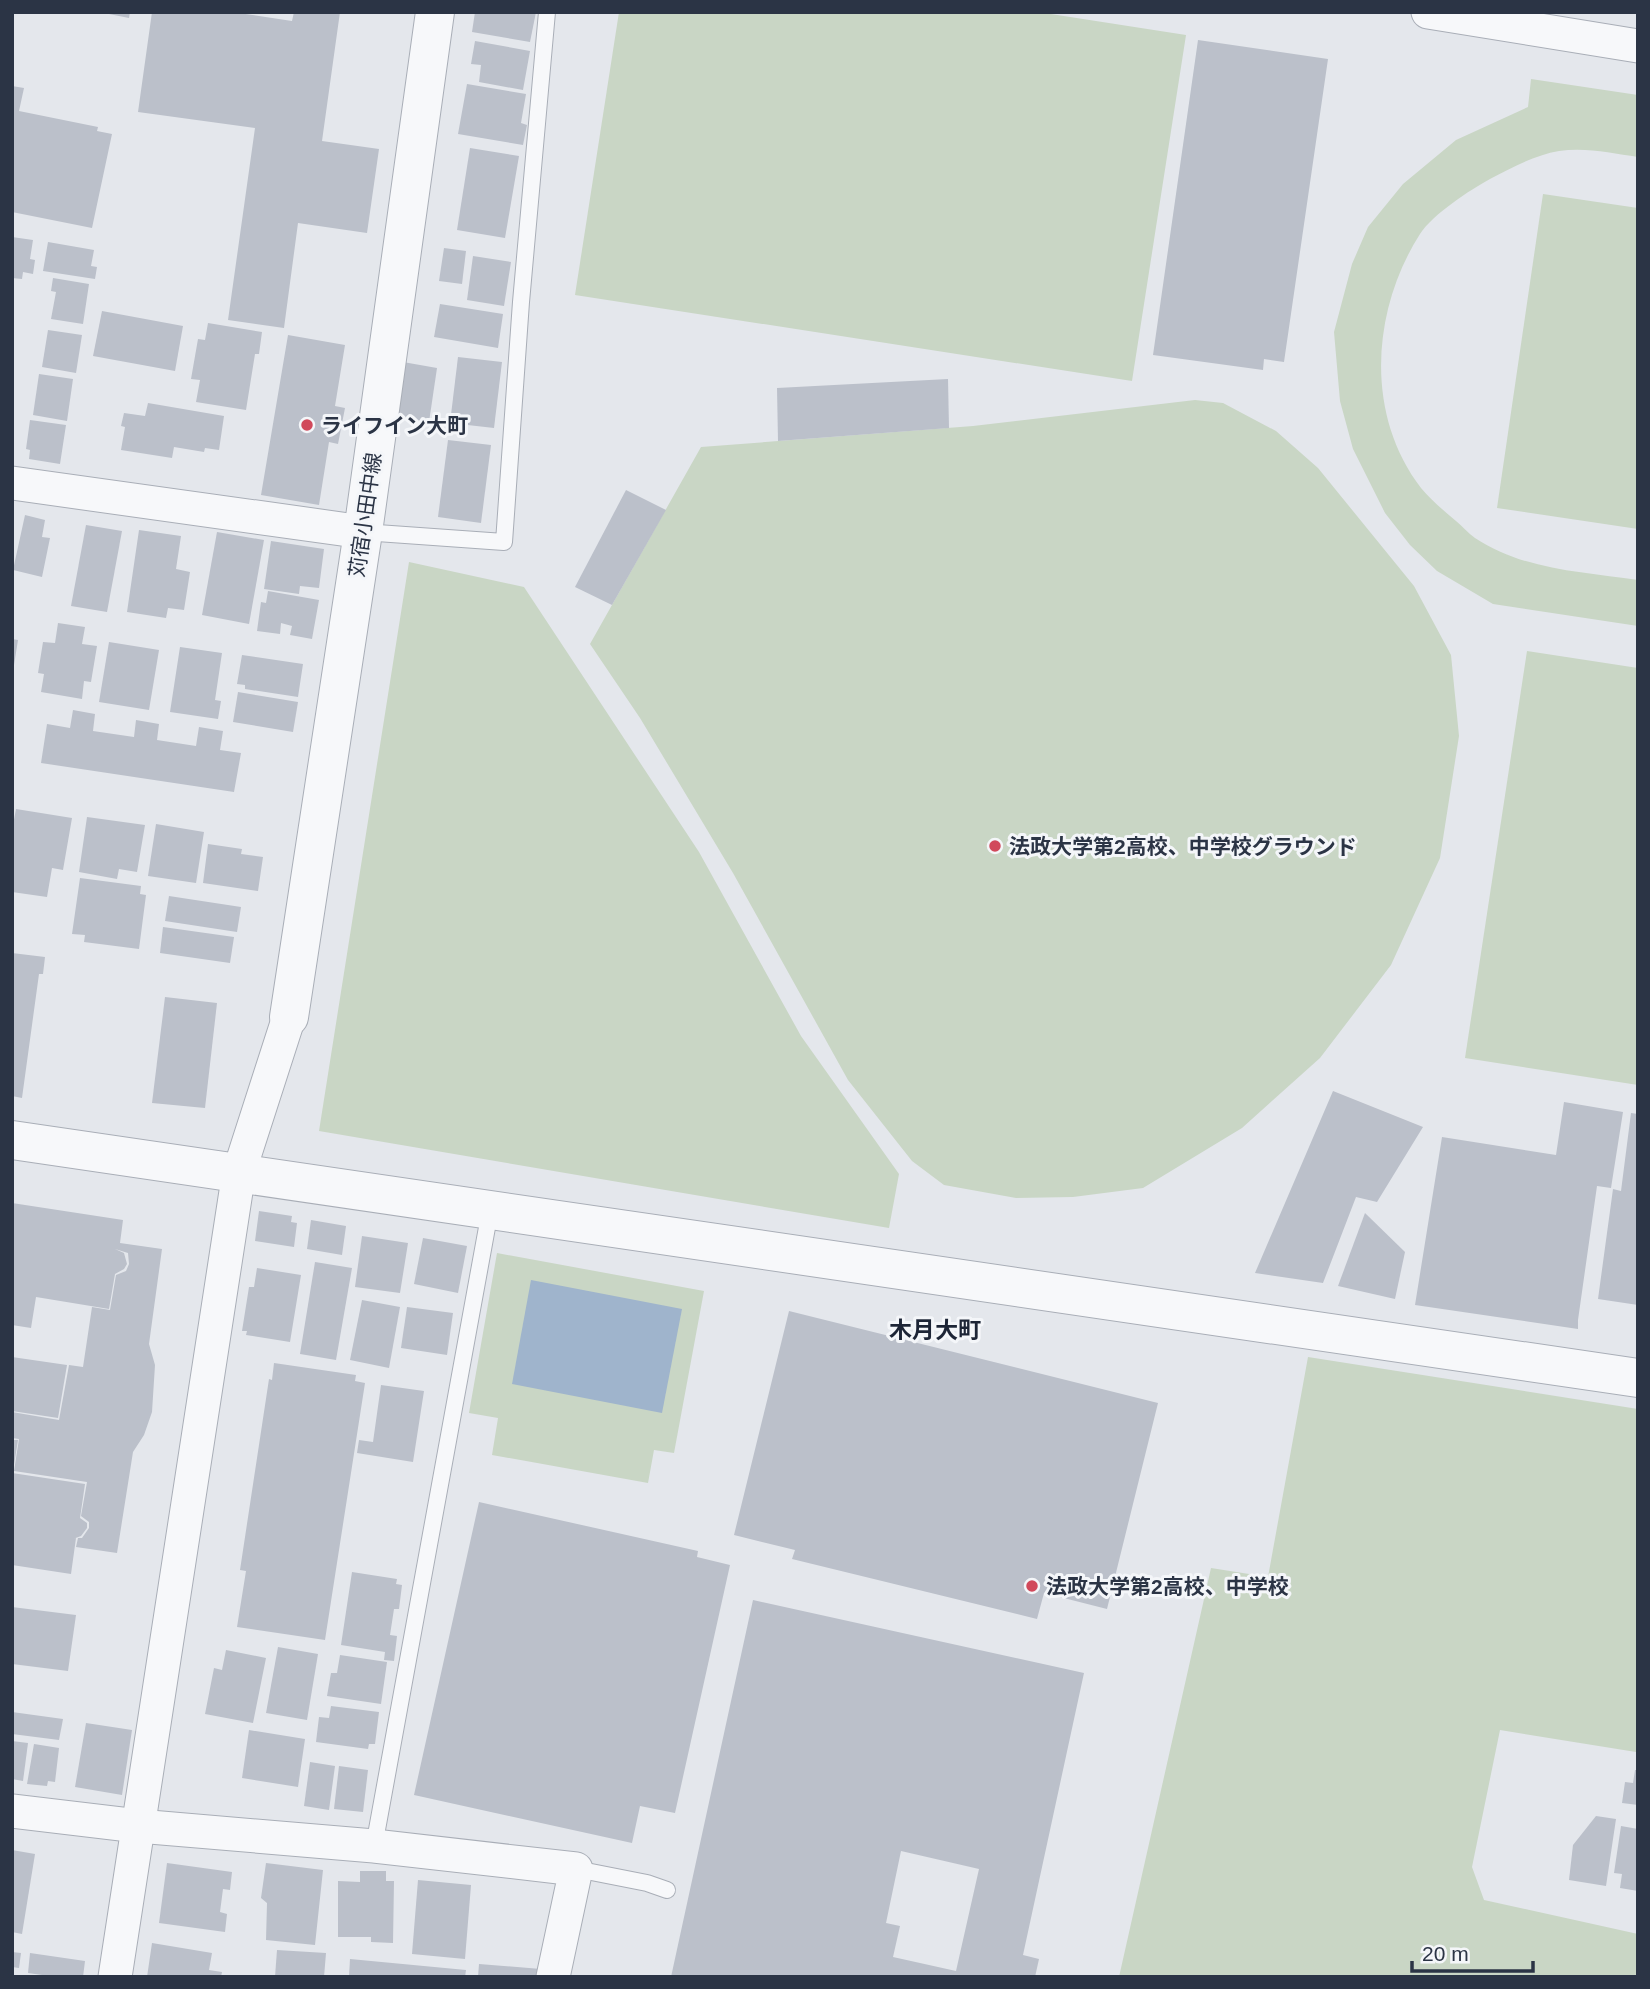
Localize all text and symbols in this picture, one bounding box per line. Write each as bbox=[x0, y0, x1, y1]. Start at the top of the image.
place label: ライフイン大町 bbox=[321, 414, 468, 437]
marker: ライフイン大町 bbox=[299, 417, 315, 433]
street label: 苅宿小田中線 bbox=[345, 451, 385, 579]
place label: 法政大学第2高校、中学校グラウンド bbox=[1009, 835, 1357, 858]
marker: 法政大学第2高校、中学校グラウンド bbox=[987, 838, 1003, 854]
district label: 木月大町 bbox=[889, 1317, 981, 1343]
place label: 法政大学第2高校、中学校 bbox=[1046, 1575, 1289, 1598]
marker: 法政大学第2高校、中学校 bbox=[1024, 1578, 1040, 1594]
scale bar bbox=[1412, 1930, 1533, 1974]
text: 20 m bbox=[1422, 1942, 1469, 1965]

